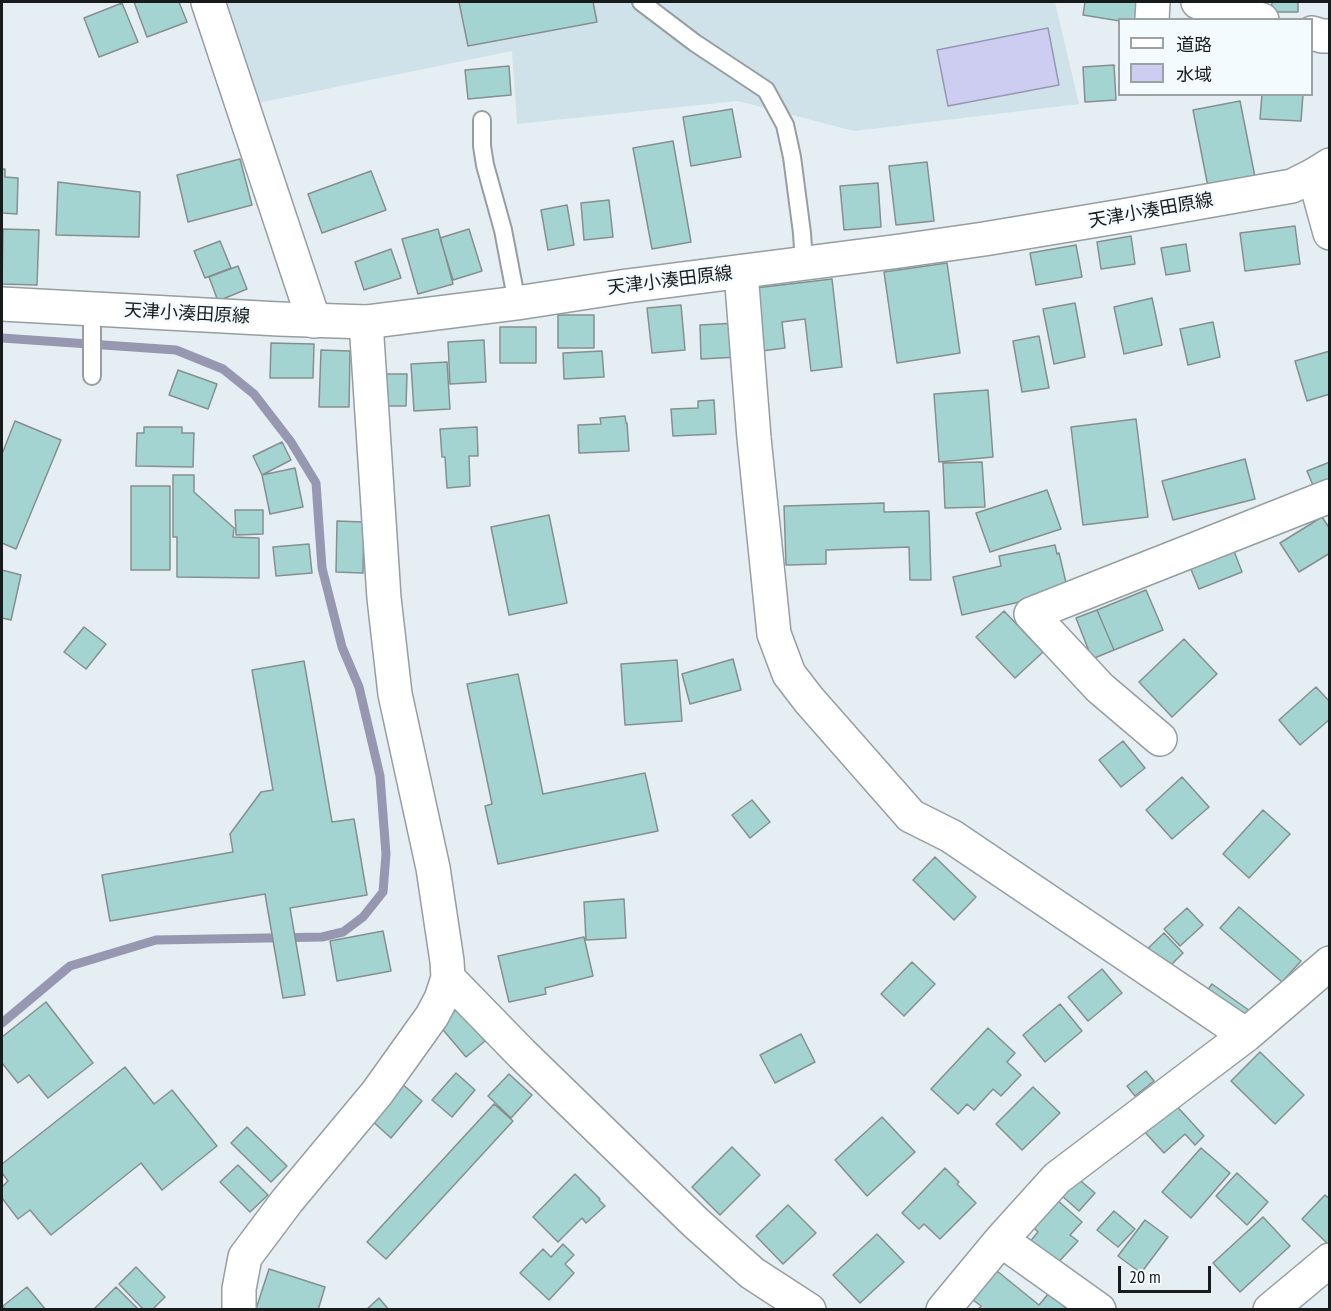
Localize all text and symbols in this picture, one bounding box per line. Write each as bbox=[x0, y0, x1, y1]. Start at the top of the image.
legend bbox=[1118, 18, 1313, 96]
text: 道路 bbox=[1176, 33, 1212, 56]
text: 水域 bbox=[1176, 63, 1212, 86]
street label: 天津小湊田原線 bbox=[1087, 189, 1215, 233]
street label: 天津小湊田原線 bbox=[606, 263, 734, 299]
street label: 天津小湊田原線 bbox=[124, 300, 250, 328]
scale bar bbox=[1121, 1254, 1214, 1292]
text: 20 m bbox=[1129, 1265, 1161, 1288]

